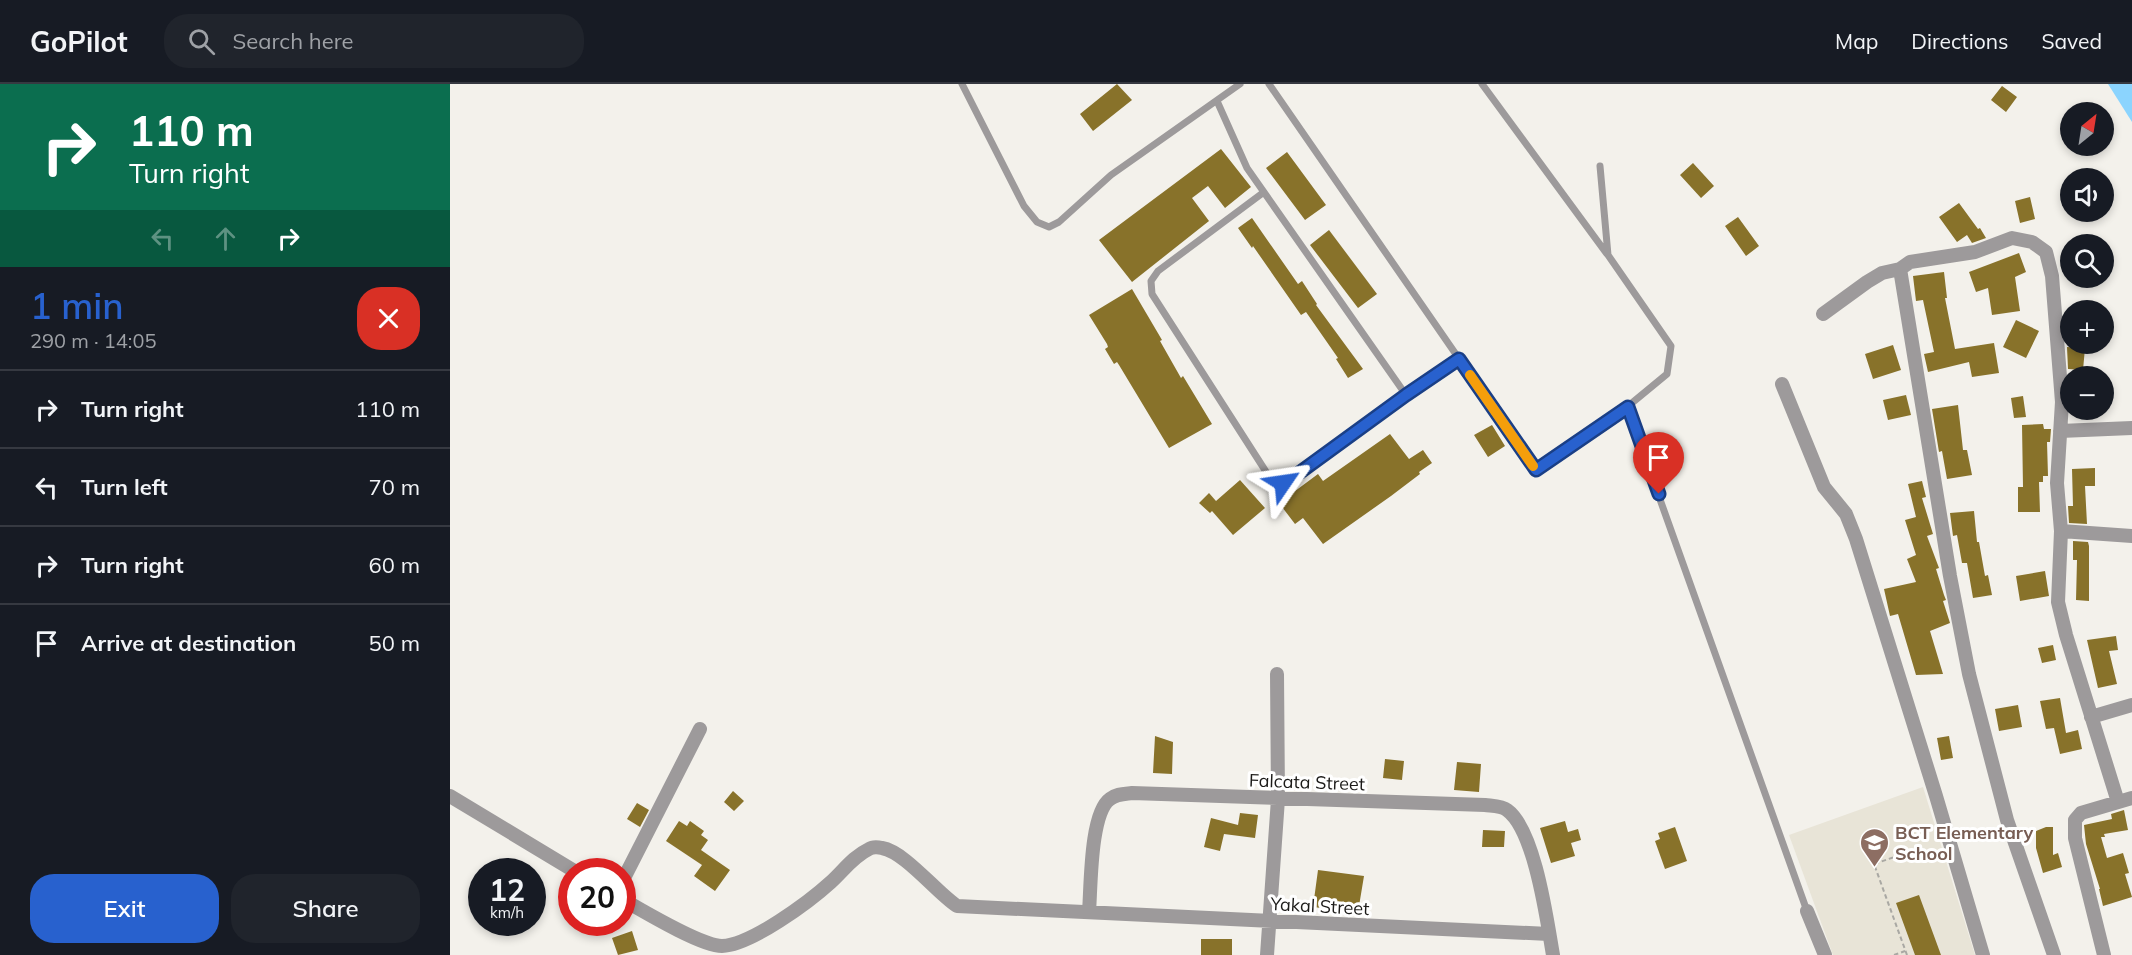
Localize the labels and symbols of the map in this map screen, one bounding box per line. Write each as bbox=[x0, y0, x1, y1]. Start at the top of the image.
north arrow bbox=[2060, 102, 2114, 156]
pin bbox=[1633, 432, 1684, 494]
position arrow bbox=[1251, 451, 1315, 515]
street label: Falcata Street bbox=[1249, 768, 1365, 796]
place label: BCT Elementary School bbox=[1895, 821, 2033, 865]
school or university icon: BCT Elementary School bbox=[1858, 826, 1890, 868]
speed limit sign: 20 bbox=[558, 858, 636, 936]
street label: Yakal Street bbox=[1269, 892, 1370, 920]

